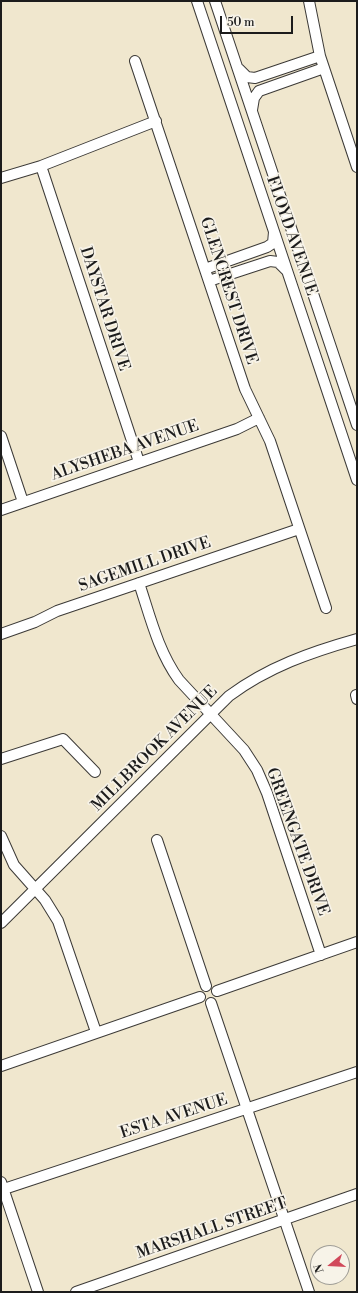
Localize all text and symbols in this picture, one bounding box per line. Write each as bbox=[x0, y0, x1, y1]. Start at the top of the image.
scale bar bbox=[222, 8, 295, 34]
text: 50 m bbox=[227, 15, 255, 30]
street label: FLOYD AVENUE bbox=[262, 174, 320, 298]
street label: GLENCREST DRIVE bbox=[195, 215, 261, 367]
street label: DAYSTAR DRIVE bbox=[75, 245, 133, 373]
street label: ALYSHEBA AVENUE bbox=[49, 417, 201, 485]
street label: SAGEMILL DRIVE bbox=[76, 533, 214, 597]
street label: MILLBROOK AVENUE bbox=[88, 682, 222, 816]
street label: GREENGATE DRIVE bbox=[261, 765, 333, 919]
street label: ESTA AVENUE bbox=[118, 1091, 230, 1143]
street label: MARSHALL STREET bbox=[134, 1194, 290, 1264]
north arrow bbox=[310, 1245, 350, 1285]
text: N bbox=[312, 1262, 328, 1275]

